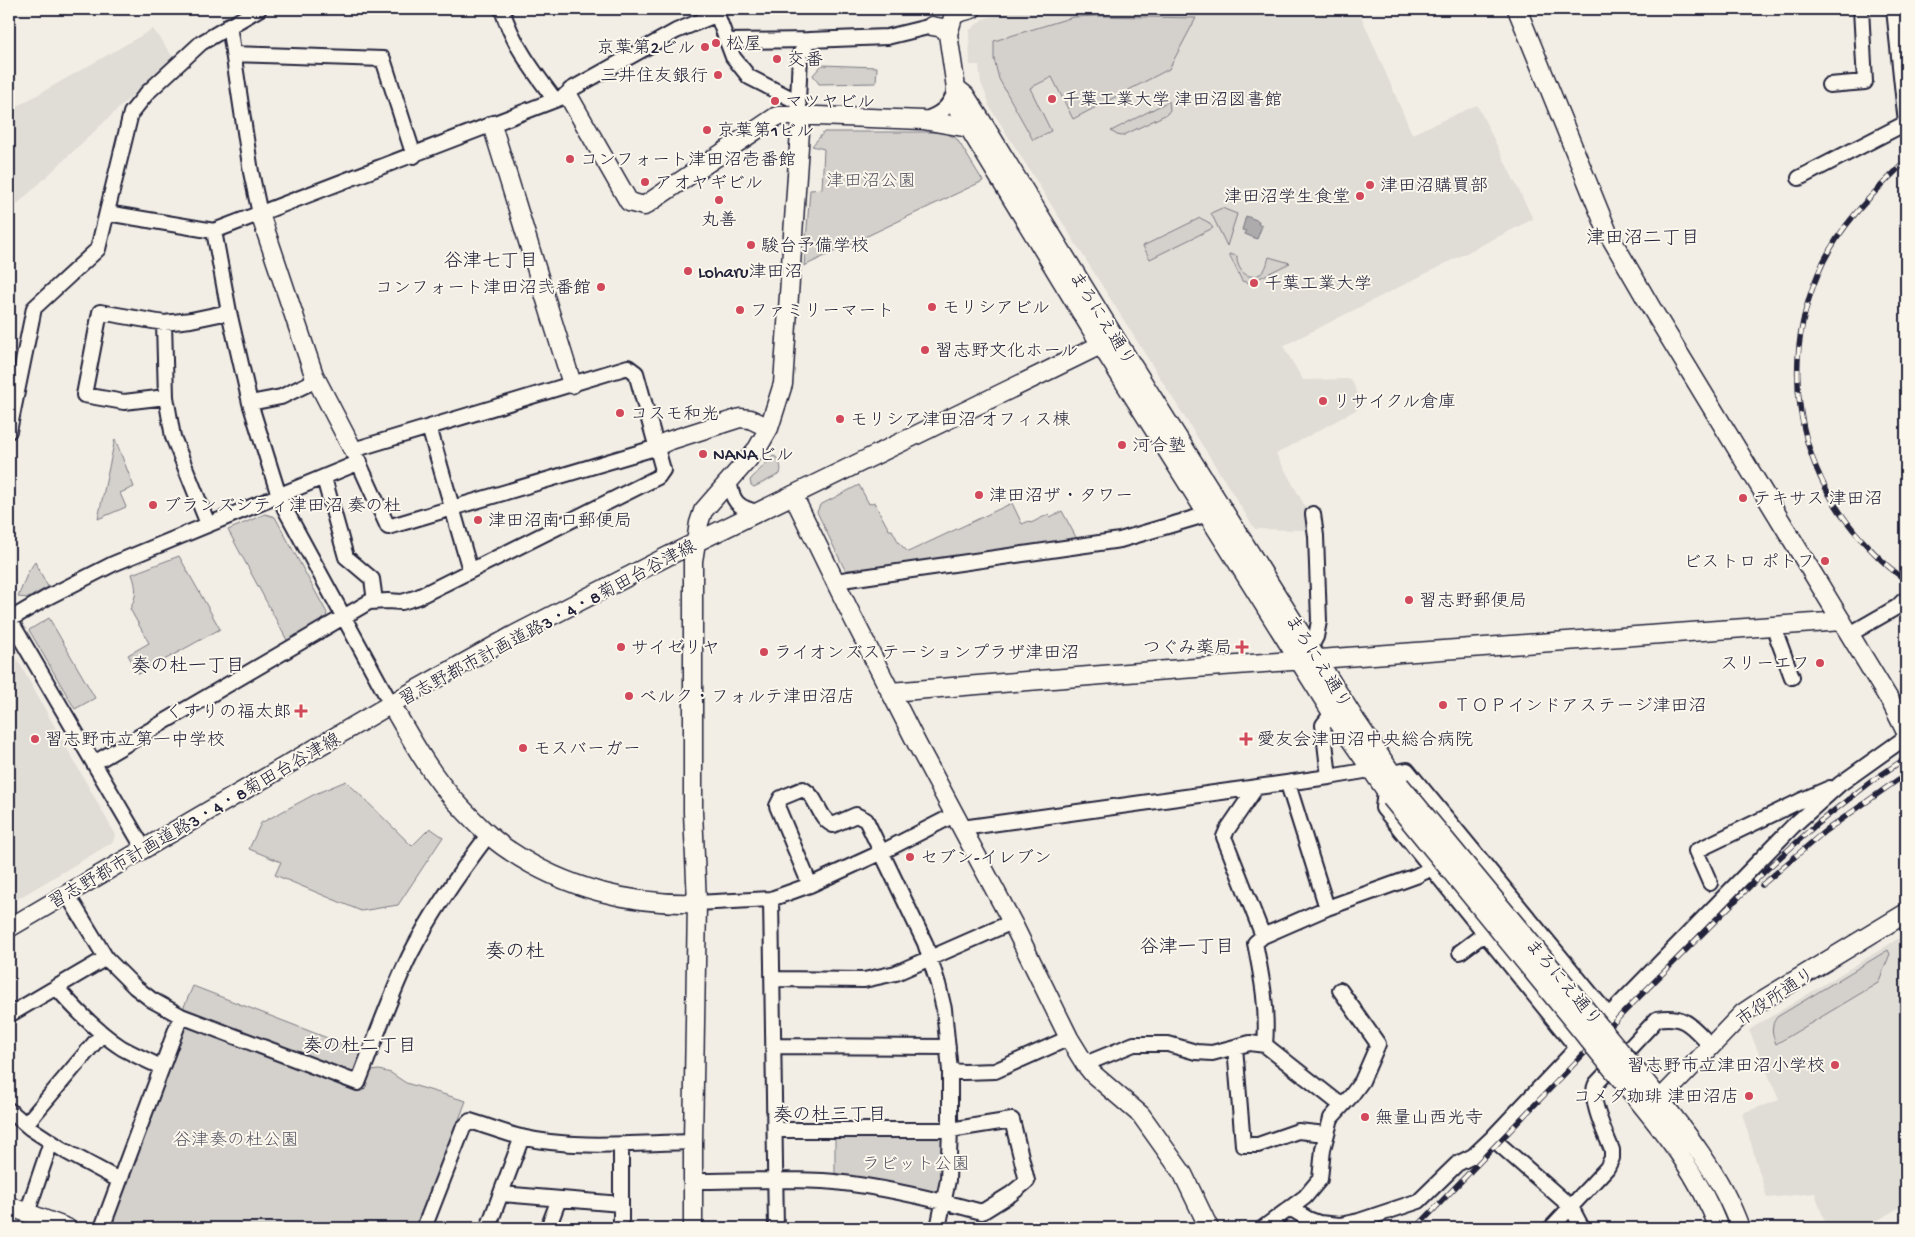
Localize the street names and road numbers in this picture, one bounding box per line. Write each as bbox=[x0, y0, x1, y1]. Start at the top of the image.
street label: まろにえ通り bbox=[1063, 268, 1138, 371]
street label: 習志野都市計画道路3・4・8菊田台谷津線 bbox=[395, 536, 700, 712]
street label: まろにえ通り bbox=[1279, 611, 1354, 714]
street label: 習志野都市計画道路3・4・8菊田台谷津線 bbox=[45, 729, 345, 915]
street label: まろにえ通り bbox=[1519, 935, 1605, 1032]
street label: 市役所通り bbox=[1733, 963, 1820, 1032]

